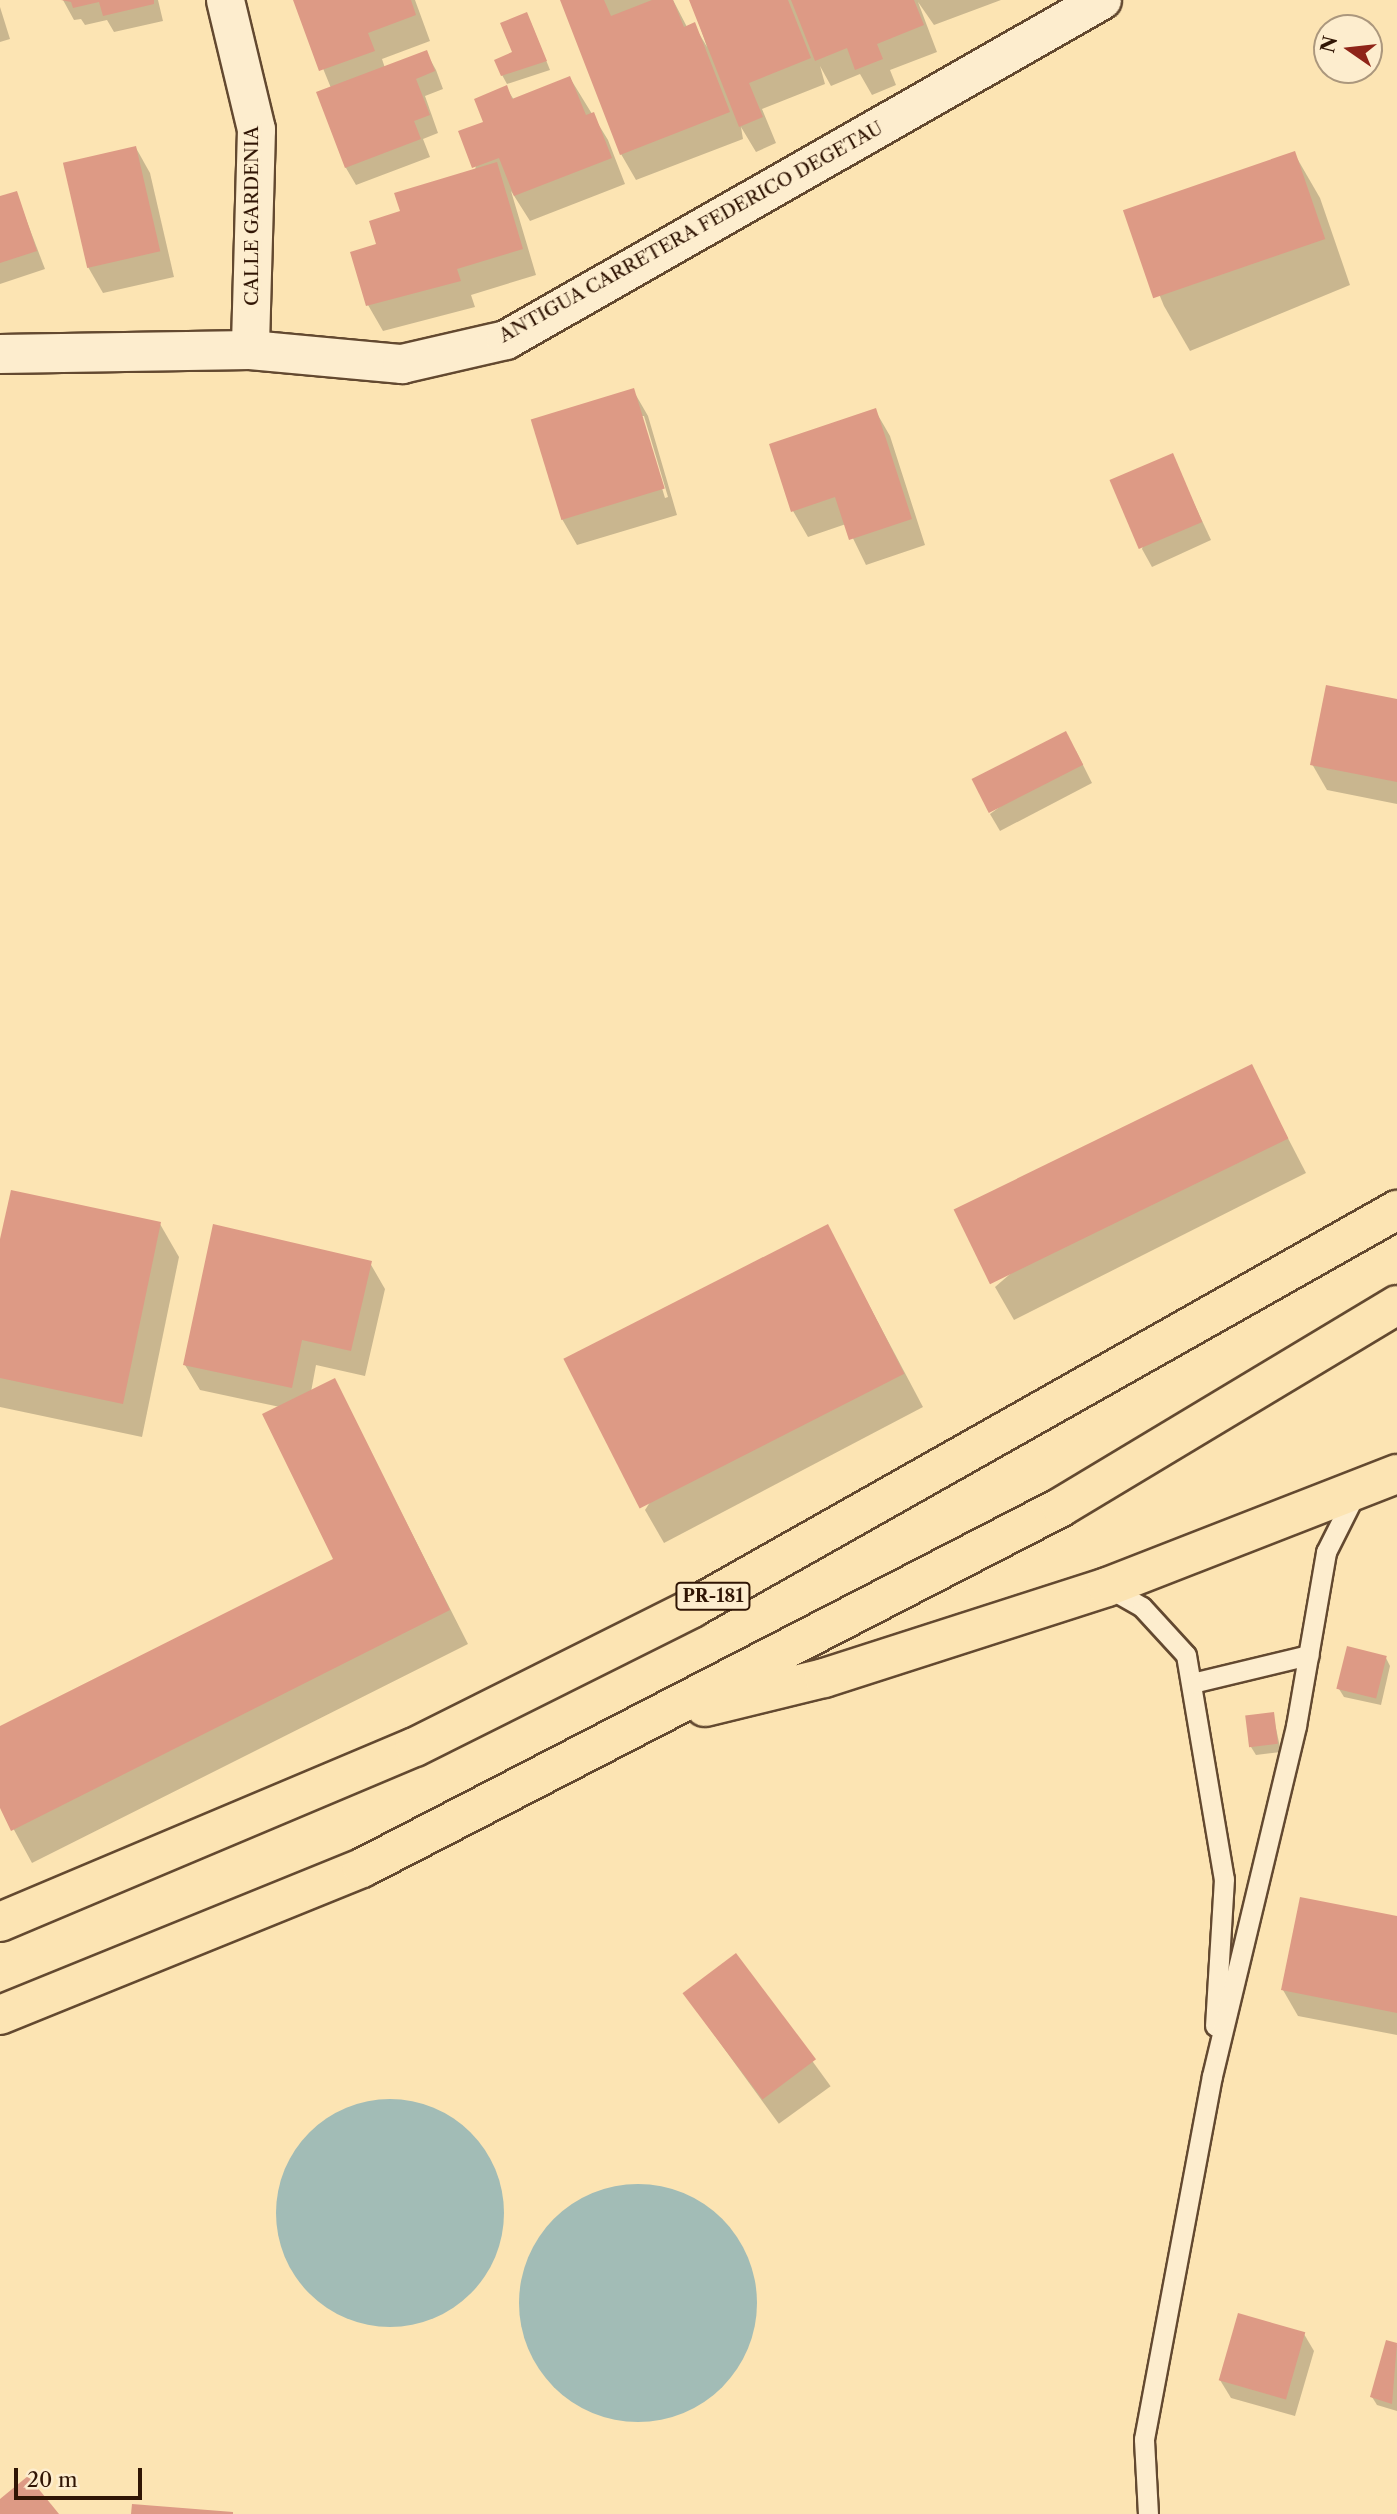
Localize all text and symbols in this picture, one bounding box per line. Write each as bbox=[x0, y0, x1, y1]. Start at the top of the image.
north arrow bbox=[1313, 14, 1383, 84]
text: N bbox=[1316, 33, 1342, 55]
street label: ANTIGUA CARRETERA FEDERICO DEGETAU bbox=[494, 116, 888, 348]
street label: CALLE GARDENIA bbox=[241, 126, 263, 306]
road number: PR-181 bbox=[674, 1582, 752, 1610]
scale bar bbox=[18, 2454, 145, 2498]
text: 20 m bbox=[27, 2467, 78, 2492]

